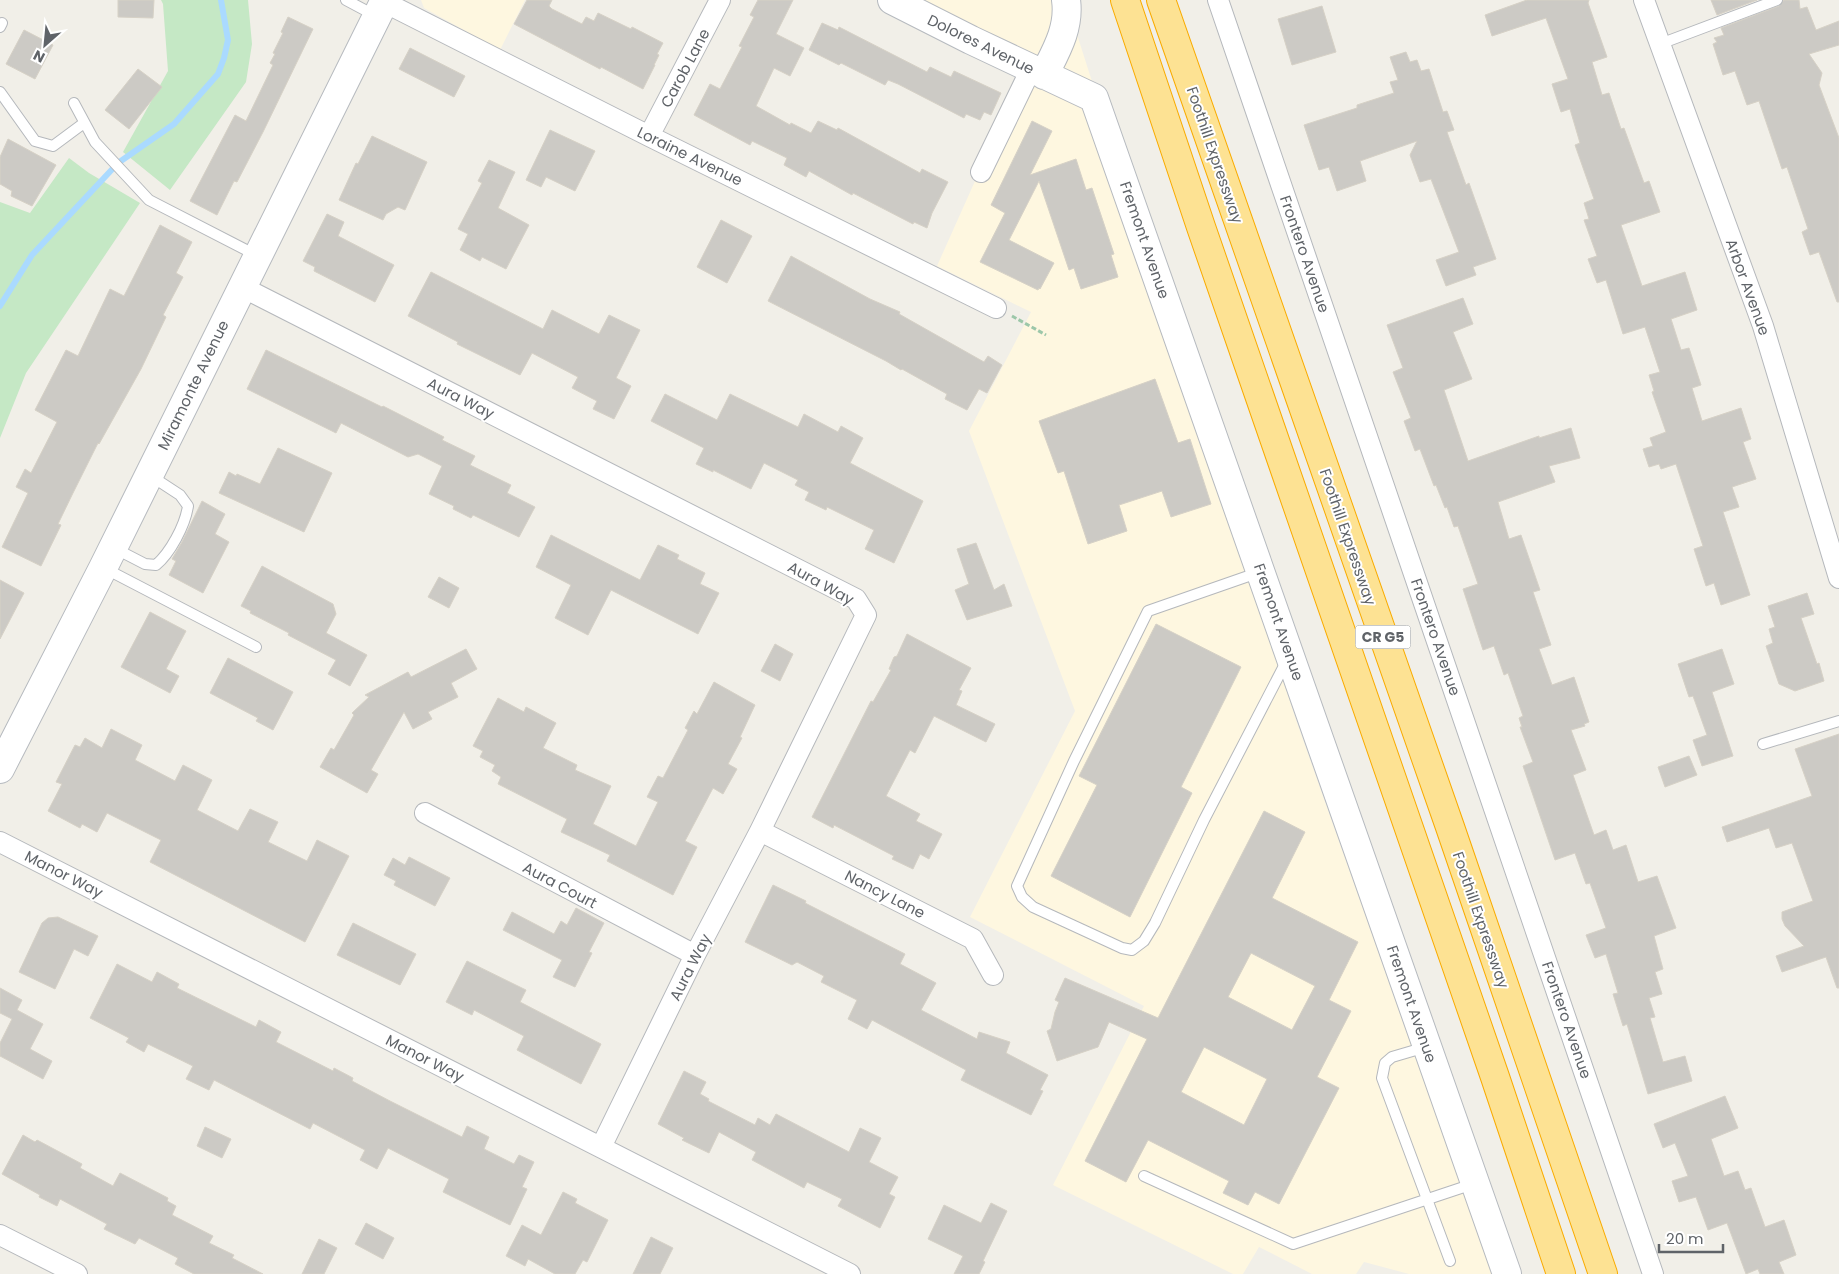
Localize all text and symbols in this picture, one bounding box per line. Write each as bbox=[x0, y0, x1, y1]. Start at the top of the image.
street label: Dolores Avenue bbox=[924, 9, 1038, 79]
north arrow bbox=[20, 20, 70, 70]
street label: Carob Lane bbox=[655, 25, 715, 111]
text: N bbox=[30, 45, 48, 68]
street label: Foothill Expressway bbox=[1182, 84, 1248, 227]
street label: Loraine Avenue bbox=[634, 121, 746, 191]
street label: Fremont Avenue bbox=[1115, 178, 1175, 302]
street label: Frontero Avenue bbox=[1275, 193, 1335, 315]
street label: Arbor Avenue bbox=[1721, 236, 1775, 338]
street label: Miramonte Avenue bbox=[152, 317, 234, 453]
street label: Aura Way bbox=[424, 372, 499, 424]
street label: Foothill Expressway bbox=[1315, 466, 1381, 609]
street label: Aura Way bbox=[784, 556, 858, 610]
street label: Fremont Avenue bbox=[1249, 560, 1309, 684]
street label: Frontero Avenue bbox=[1406, 576, 1466, 698]
road number: CR G5 bbox=[1356, 626, 1410, 649]
street label: Manor Way bbox=[21, 845, 107, 903]
street label: Foothill Expressway bbox=[1448, 849, 1514, 992]
street label: Aura Court bbox=[519, 857, 601, 913]
street label: Nancy Lane bbox=[841, 865, 929, 923]
street label: Aura Way bbox=[664, 929, 716, 1004]
street label: Fremont Avenue bbox=[1382, 942, 1442, 1066]
street label: Frontero Avenue bbox=[1537, 959, 1597, 1081]
street label: Manor Way bbox=[382, 1029, 468, 1087]
scale bar bbox=[1659, 1222, 1723, 1254]
text: 20 m bbox=[1666, 1228, 1704, 1249]

